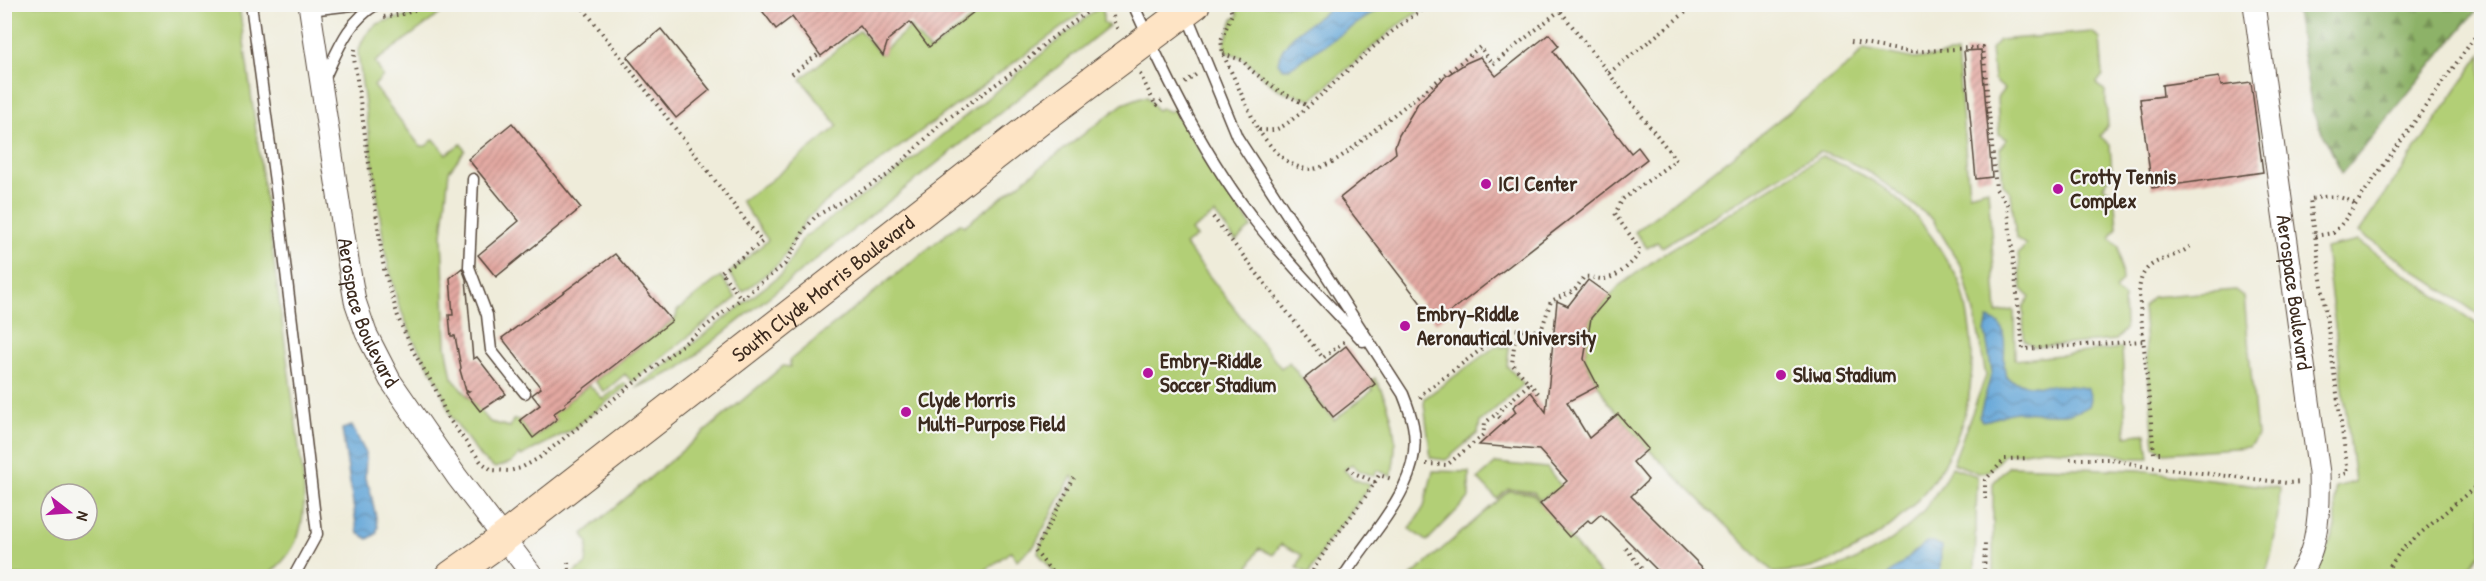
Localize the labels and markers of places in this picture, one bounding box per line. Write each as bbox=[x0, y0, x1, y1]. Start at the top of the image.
place label: Crotty Tennis Complex bbox=[2070, 162, 2176, 216]
place label: ICI Center bbox=[1498, 169, 1578, 198]
marker: ICI Center bbox=[1479, 177, 1493, 191]
marker: Crotty Tennis Complex bbox=[2051, 182, 2065, 196]
place label: Embry-Riddle Aeronautical University bbox=[1417, 299, 1597, 353]
marker: Embry-Riddle Aeronautical University bbox=[1398, 319, 1412, 333]
place label: Embry-Riddle Soccer Stadium bbox=[1160, 346, 1276, 399]
place label: Sliwa Stadium bbox=[1793, 360, 1896, 389]
marker: Embry-Riddle Soccer Stadium bbox=[1141, 366, 1155, 380]
marker: Sliwa Stadium bbox=[1774, 368, 1788, 382]
place label: Clyde Morris Multi-Purpose Field bbox=[918, 385, 1066, 439]
marker: Clyde Morris Multi-Purpose Field bbox=[899, 405, 913, 419]

